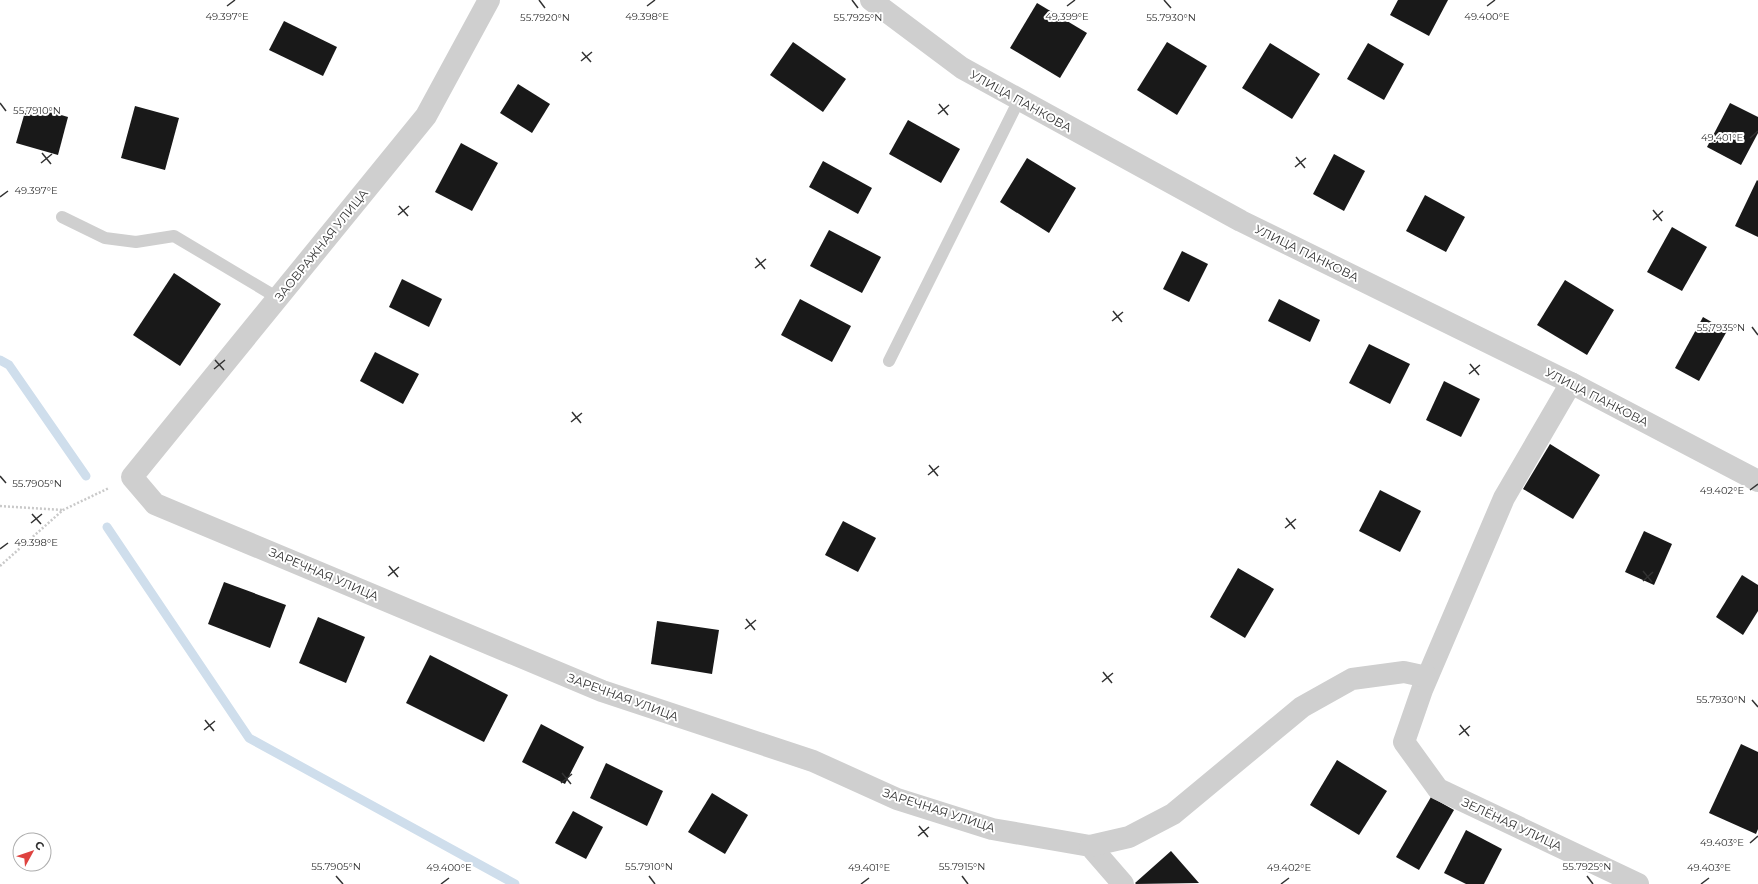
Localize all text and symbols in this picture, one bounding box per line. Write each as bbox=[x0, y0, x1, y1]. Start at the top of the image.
text: 49.397°E bbox=[205, 10, 249, 23]
text: 49.398°E bbox=[625, 10, 669, 23]
text: 49.399°E bbox=[1045, 10, 1089, 23]
text: 49.400°E bbox=[1464, 10, 1510, 23]
text: 55.7920°N bbox=[520, 11, 570, 24]
text: 55.7925°N bbox=[834, 11, 882, 24]
text: 55.7930°N bbox=[1146, 11, 1196, 24]
street label: УЛИЦА ПАНКОВА bbox=[967, 67, 1075, 135]
text: 55.7910°N bbox=[13, 104, 61, 117]
text: 49.401°E bbox=[1701, 131, 1743, 144]
text: 49.397°E bbox=[14, 184, 58, 197]
street label: ЗАОВРАЖНАЯ УЛИЦА bbox=[271, 186, 371, 304]
street label: УЛИЦА ПАНКОВА bbox=[1252, 221, 1362, 285]
text: 55.7935°N bbox=[1697, 321, 1745, 334]
street label: УЛИЦА ПАНКОВА bbox=[1543, 364, 1651, 430]
text: 55.7905°N bbox=[12, 477, 62, 490]
text: 49.402°E bbox=[1700, 484, 1744, 497]
text: 49.398°E bbox=[14, 536, 58, 549]
street label: ЗАРЕЧНАЯ УЛИЦА bbox=[267, 544, 381, 604]
street label: ЗАРЕЧНАЯ УЛИЦА bbox=[565, 670, 681, 724]
text: 55.7930°N bbox=[1696, 693, 1746, 706]
street label: ЗАРЕЧНАЯ УЛИЦА bbox=[881, 785, 997, 835]
street label: ЗЕЛЁНАЯ УЛИЦА bbox=[1459, 794, 1565, 854]
north arrow bbox=[12, 832, 52, 872]
text: 49.403°E bbox=[1700, 836, 1744, 849]
text: С bbox=[32, 838, 48, 853]
text: 55.7905°N bbox=[311, 860, 361, 873]
text: 55.7910°N bbox=[625, 860, 673, 873]
text: 55.7915°N bbox=[939, 860, 985, 873]
text: 55.7925°N bbox=[1563, 860, 1611, 873]
text: 49.400°E bbox=[426, 861, 472, 874]
text: 49.401°E bbox=[848, 861, 890, 874]
text: 49.402°E bbox=[1267, 861, 1311, 874]
text: 49.403°E bbox=[1687, 861, 1731, 874]

